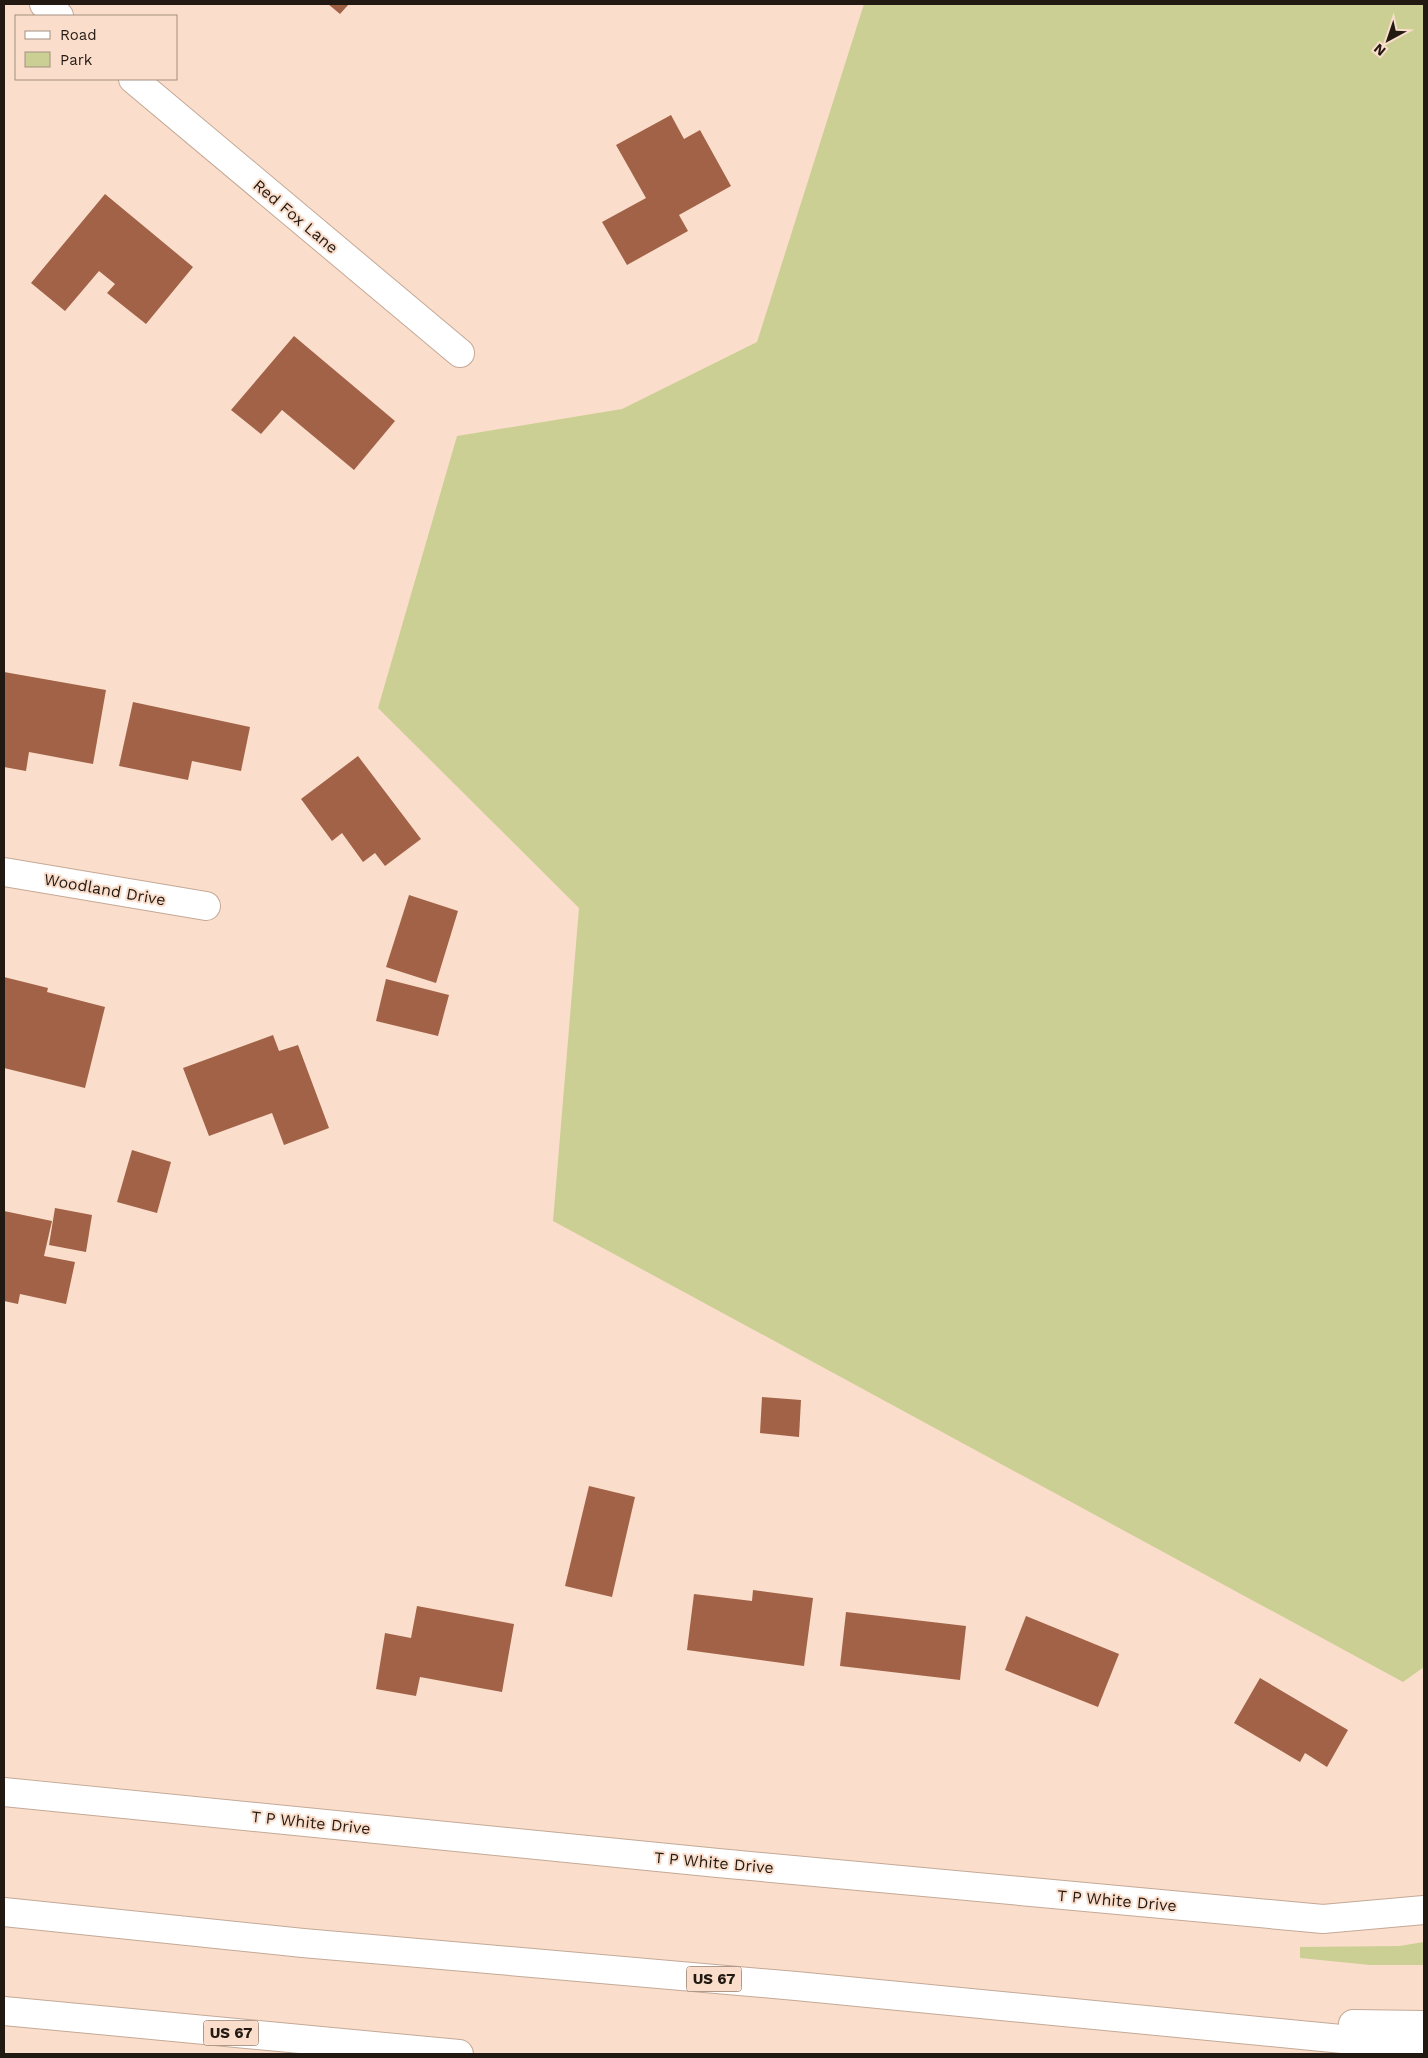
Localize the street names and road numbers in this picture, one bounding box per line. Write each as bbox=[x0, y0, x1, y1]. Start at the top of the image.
street label: Red Fox Lane bbox=[249, 175, 342, 257]
street label: Woodland Drive bbox=[43, 869, 167, 910]
street label: T P White Drive bbox=[250, 1807, 372, 1838]
street label: T P White Drive bbox=[653, 1848, 774, 1877]
street label: T P White Drive bbox=[1056, 1886, 1177, 1915]
road number: US 67 bbox=[686, 1966, 742, 1992]
road number: US 67 bbox=[204, 2020, 258, 2046]

